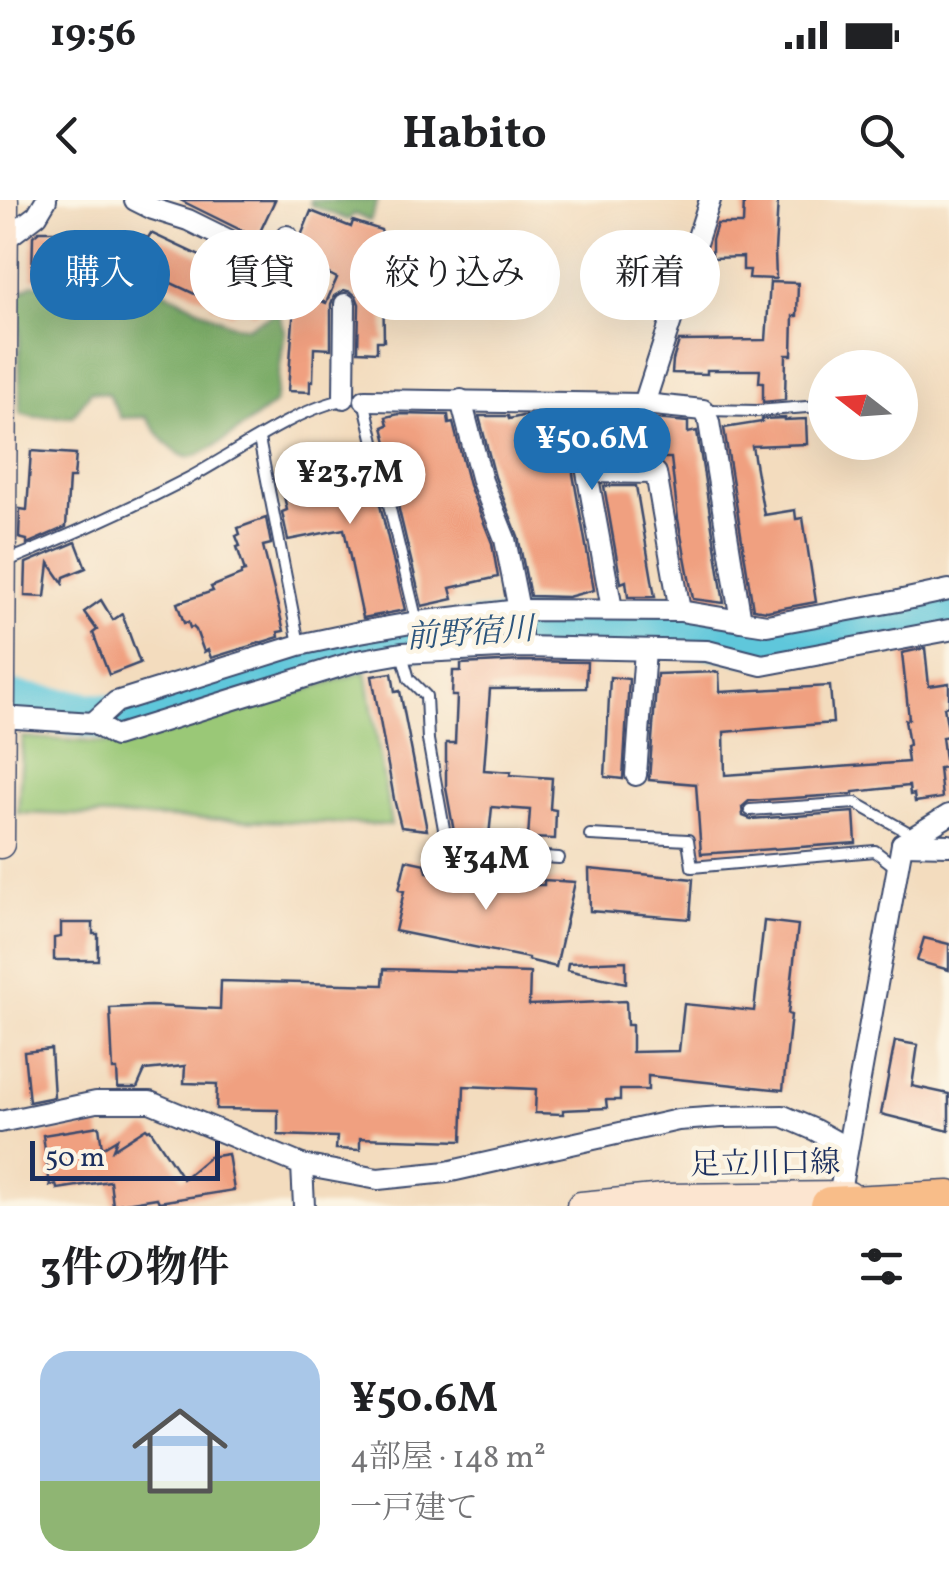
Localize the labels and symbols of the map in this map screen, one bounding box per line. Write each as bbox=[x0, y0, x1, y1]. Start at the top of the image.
north arrow bbox=[808, 350, 918, 460]
pin: ¥50.6M bbox=[511, 408, 673, 493]
pin: ¥23.7M bbox=[269, 442, 431, 527]
water label: 前野宿川 bbox=[405, 608, 538, 661]
pin: ¥34M bbox=[427, 828, 545, 913]
scale bar bbox=[30, 1136, 220, 1180]
street label: 足立川口線 bbox=[690, 1143, 840, 1187]

